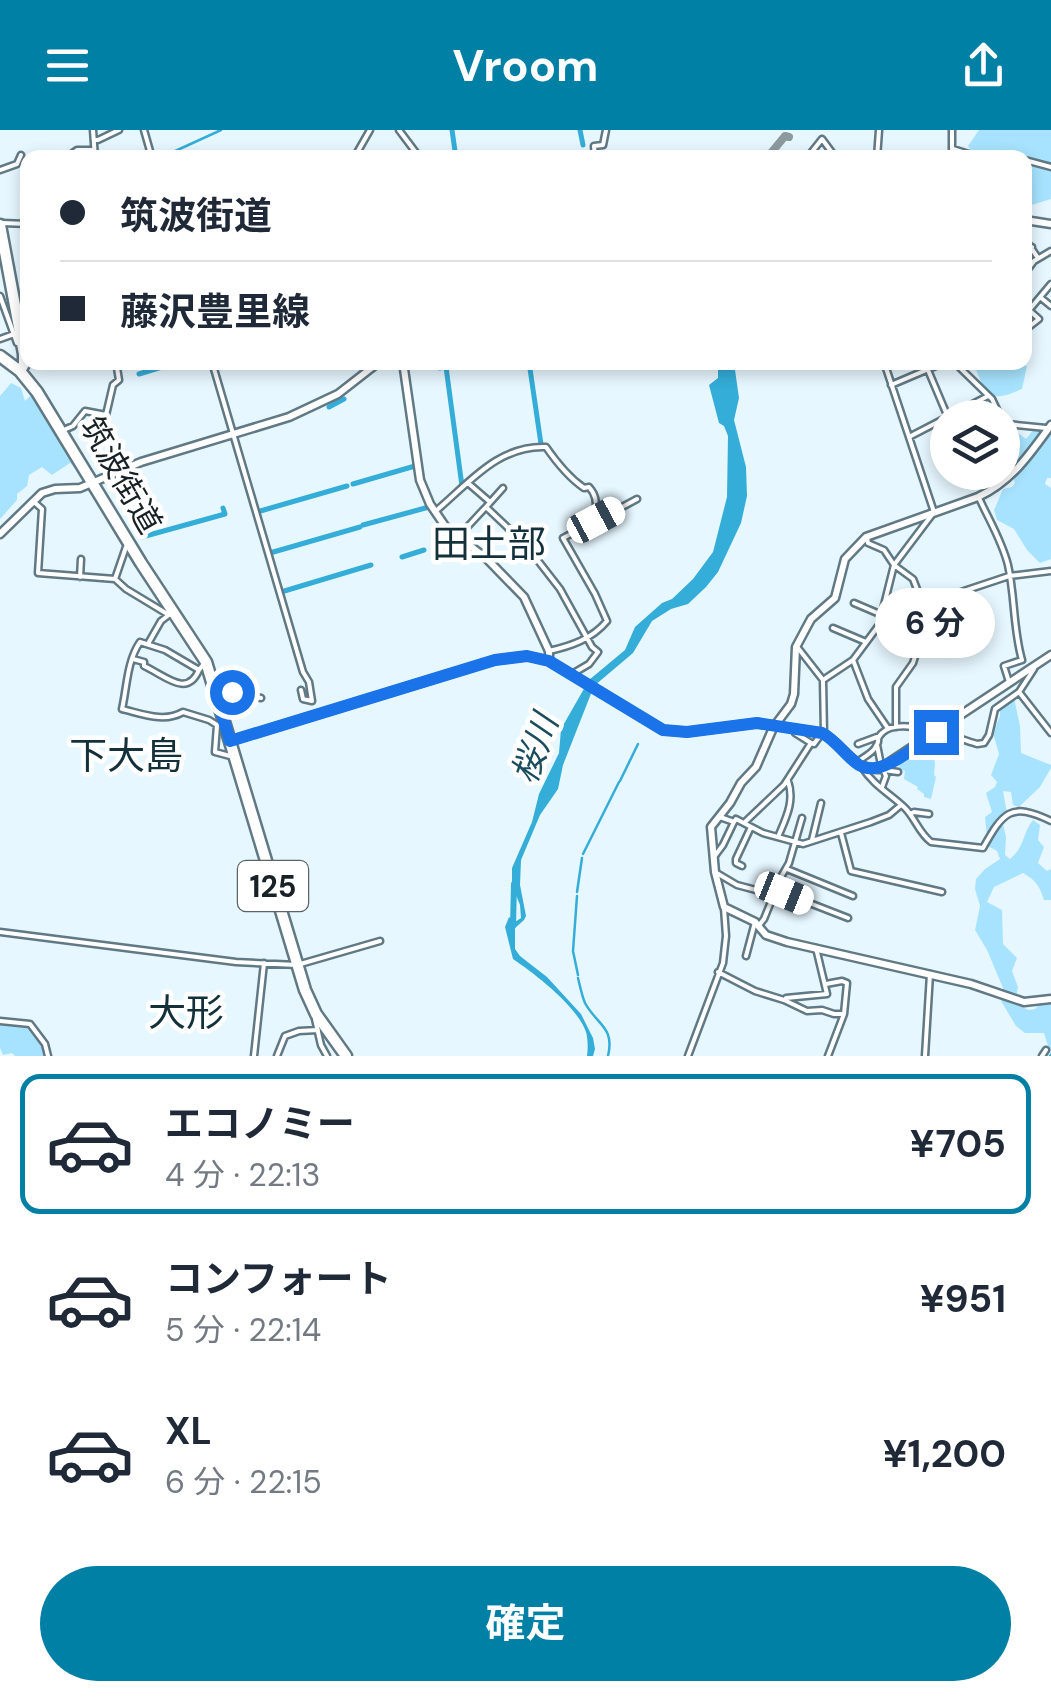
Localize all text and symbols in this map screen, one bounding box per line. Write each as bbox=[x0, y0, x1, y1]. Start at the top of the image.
text: Vroom bbox=[453, 36, 598, 95]
icon: menu bbox=[40, 38, 95, 93]
icon: share bbox=[956, 38, 1011, 93]
text: 筑波街道 bbox=[120, 191, 272, 241]
text: 藤沢豊里線 bbox=[120, 287, 310, 337]
map controls bbox=[930, 400, 1020, 490]
button: layers bbox=[930, 400, 1020, 490]
street label: 筑波街道 bbox=[71, 409, 171, 541]
car bbox=[562, 493, 630, 547]
district label: 田土部 bbox=[432, 519, 546, 569]
callout: 6 分 bbox=[876, 587, 996, 657]
text: 6 分 bbox=[905, 602, 965, 644]
route start bbox=[210, 670, 255, 715]
water label: 桜川 bbox=[501, 704, 570, 790]
route end bbox=[914, 710, 959, 755]
district label: 下大島 bbox=[69, 731, 183, 781]
road number: 125 bbox=[238, 861, 308, 911]
car bbox=[751, 868, 817, 918]
district label: 大形 bbox=[148, 988, 224, 1038]
icon: car bbox=[45, 1099, 135, 1189]
text: エコノミー bbox=[165, 1099, 355, 1149]
text: ¥705 bbox=[910, 1119, 1006, 1169]
text: 4 分 · 22:13 bbox=[165, 1154, 321, 1196]
icon: car bbox=[45, 1254, 135, 1344]
text: コンフォート bbox=[165, 1254, 392, 1304]
text: ¥951 bbox=[920, 1274, 1006, 1324]
text: 5 分 · 22:14 bbox=[165, 1309, 321, 1351]
text: XL bbox=[165, 1406, 212, 1456]
icon: car bbox=[45, 1409, 135, 1499]
text: ¥1,200 bbox=[883, 1429, 1006, 1479]
text: 6 分 · 22:15 bbox=[165, 1461, 322, 1503]
button: 確定 bbox=[40, 1566, 1011, 1681]

